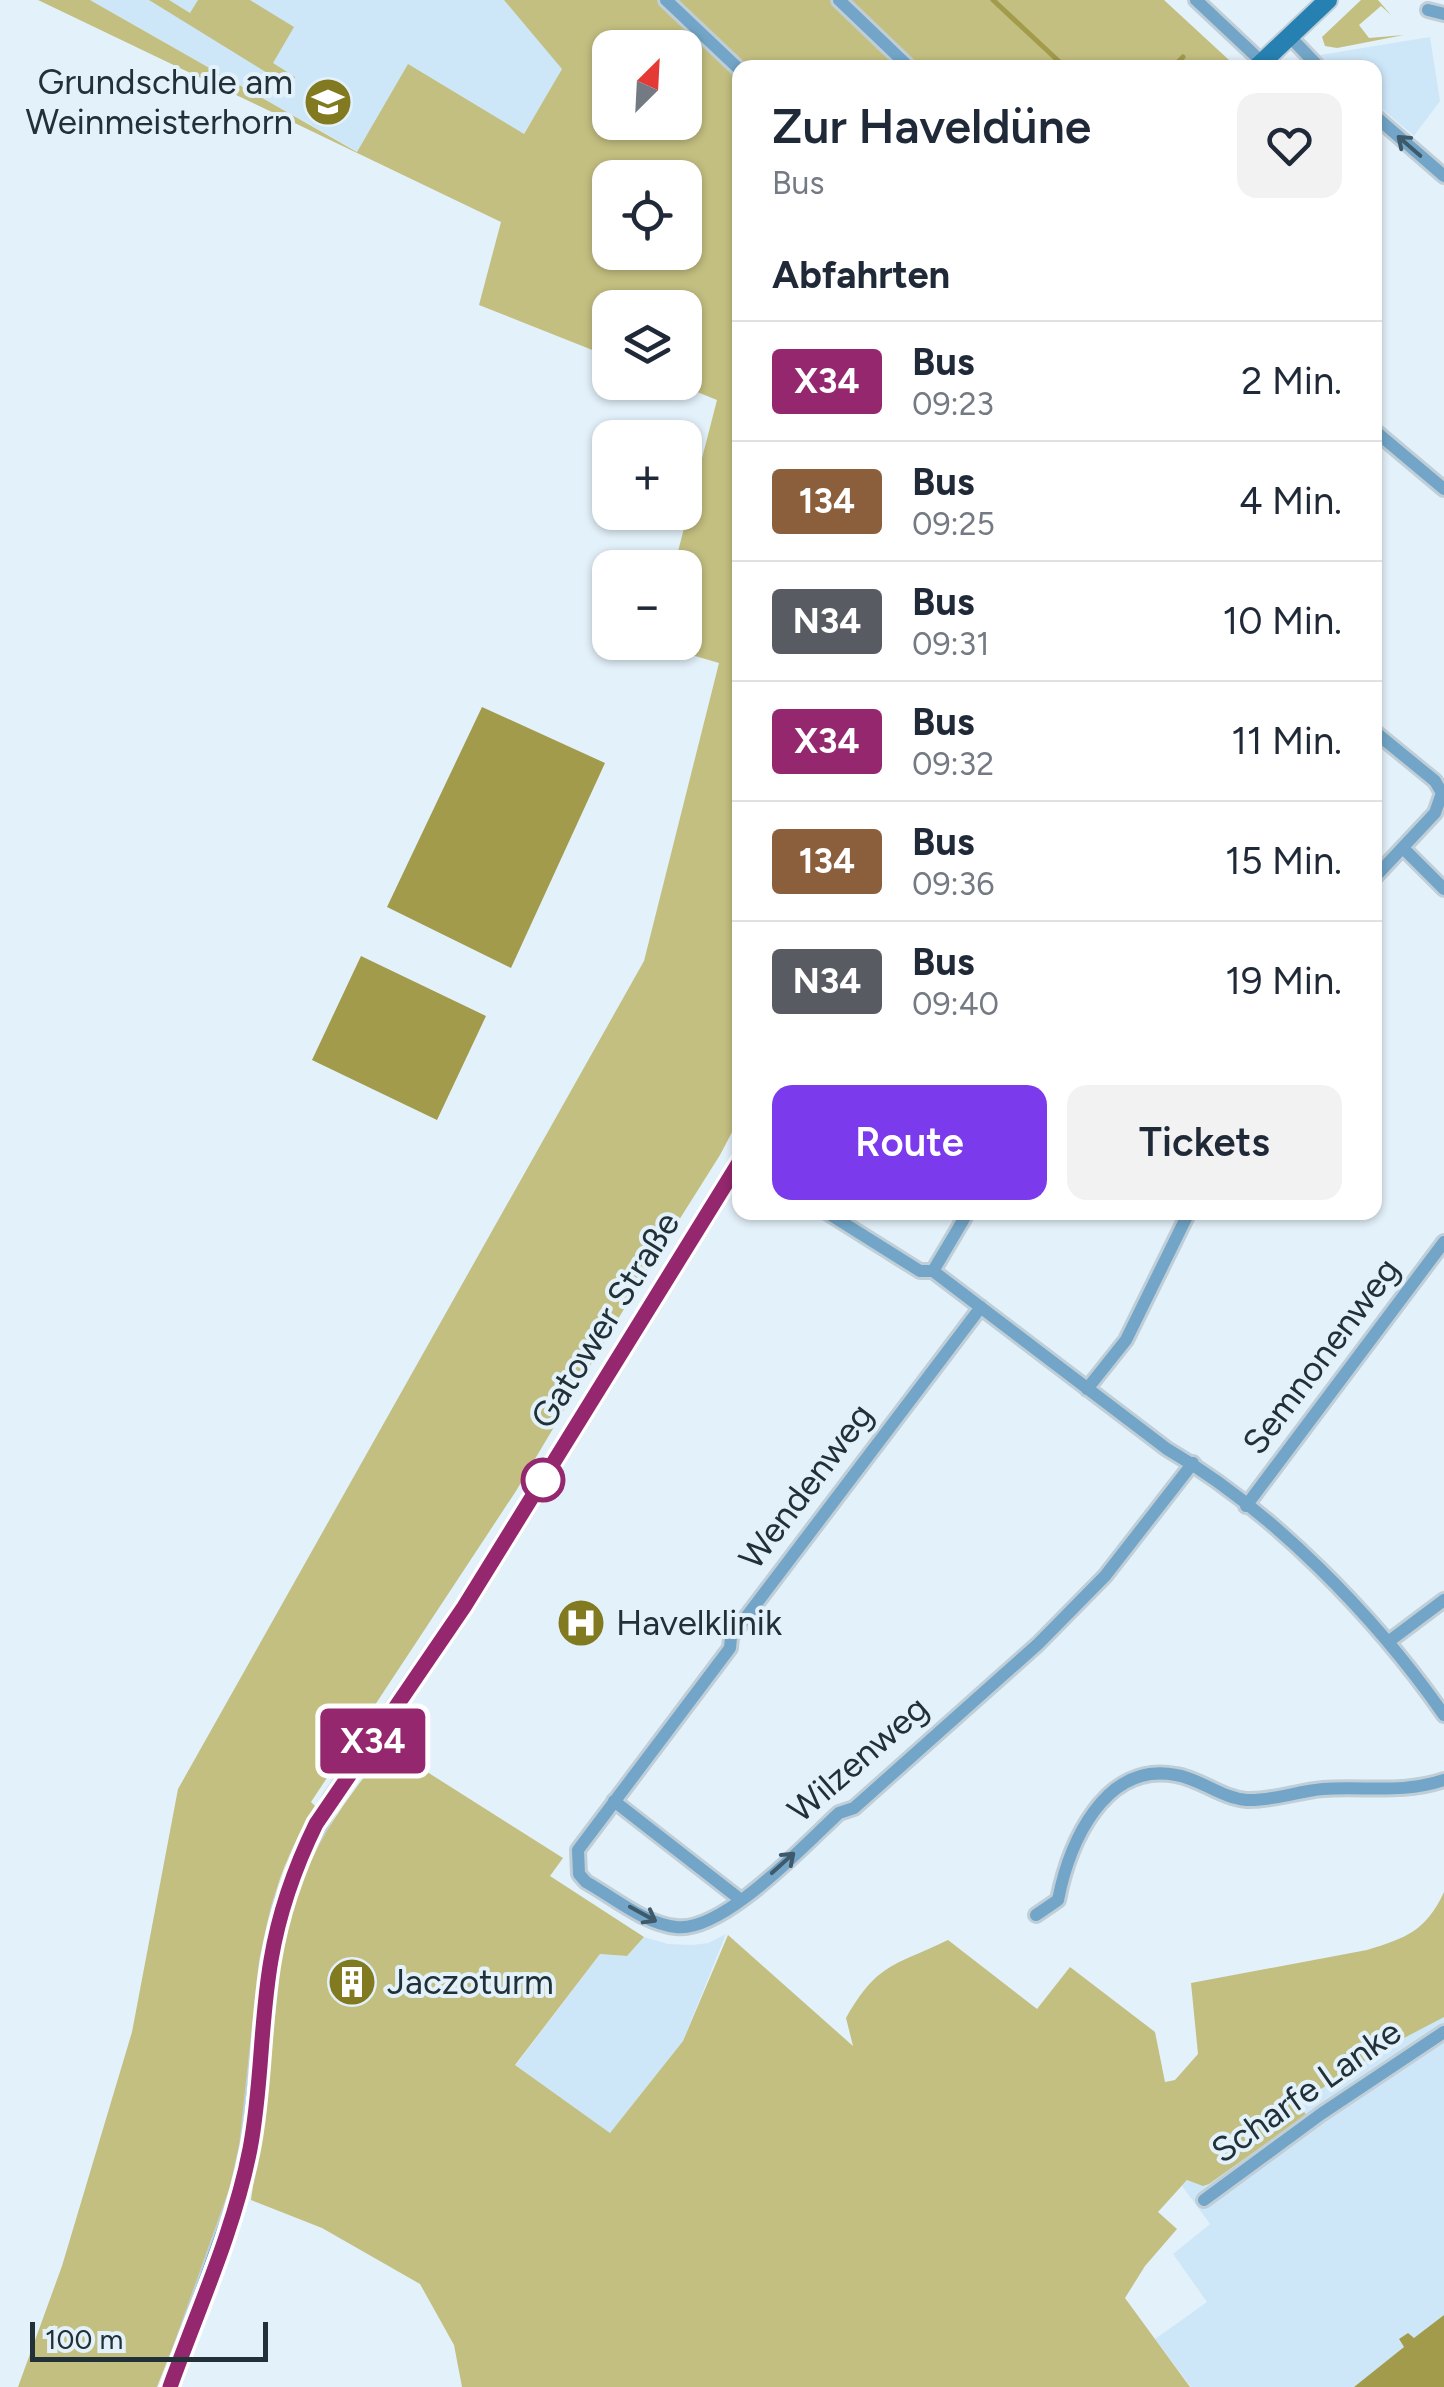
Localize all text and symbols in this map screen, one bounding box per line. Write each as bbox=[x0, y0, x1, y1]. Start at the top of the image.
north arrow bbox=[592, 30, 702, 140]
map controls bbox=[592, 30, 702, 660]
place label: Grundschule am Weinmeisterhorn bbox=[25, 61, 293, 143]
school or university icon: Grundschule am Weinmeisterhorn bbox=[302, 76, 354, 128]
button: heart bbox=[1237, 93, 1342, 198]
text: Zur Haveldüne bbox=[772, 97, 1091, 155]
one-way arrow bbox=[1397, 135, 1423, 157]
button: locate bbox=[592, 160, 702, 270]
text: Bus bbox=[772, 164, 824, 202]
text: Abfahrten bbox=[772, 252, 950, 298]
button: layers bbox=[592, 290, 702, 400]
text: Bus bbox=[912, 339, 975, 385]
text: 2 Min. bbox=[1241, 358, 1342, 404]
text: X34 bbox=[794, 360, 860, 402]
text: 09:23 bbox=[912, 385, 994, 423]
button: + bbox=[592, 420, 702, 530]
text: Bus bbox=[912, 459, 975, 505]
text: 4 Min. bbox=[1239, 478, 1342, 524]
text: 134 bbox=[799, 480, 855, 522]
text: 09:25 bbox=[912, 505, 995, 543]
button: − bbox=[592, 550, 702, 660]
text: Bus bbox=[912, 579, 975, 625]
text: 10 Min. bbox=[1222, 598, 1342, 644]
text: N34 bbox=[793, 600, 861, 642]
text: 09:31 bbox=[912, 625, 989, 663]
text: Bus bbox=[912, 699, 975, 745]
text: 11 Min. bbox=[1231, 718, 1342, 764]
text: X34 bbox=[794, 720, 860, 762]
text: 09:32 bbox=[912, 745, 994, 783]
text: Bus bbox=[912, 819, 975, 865]
text: 15 Min. bbox=[1225, 838, 1342, 884]
text: 134 bbox=[799, 840, 855, 882]
text: 09:36 bbox=[912, 865, 994, 903]
text: Bus bbox=[912, 939, 975, 985]
text: 19 Min. bbox=[1225, 958, 1342, 1004]
text: N34 bbox=[793, 960, 861, 1002]
text: 09:40 bbox=[912, 985, 999, 1023]
button: Route bbox=[772, 1085, 1047, 1200]
button: Tickets bbox=[1067, 1085, 1342, 1200]
street label: Gatower Straße bbox=[522, 1204, 688, 1436]
street label: Semnonenweg bbox=[1234, 1250, 1408, 1462]
street label: Wendenweg bbox=[730, 1395, 882, 1577]
unlabelled marker bbox=[522, 1459, 564, 1501]
hospital icon: Havelklinik bbox=[555, 1597, 607, 1649]
place label: Havelklinik bbox=[616, 1602, 782, 1644]
street label: Wilzenweg bbox=[779, 1687, 937, 1831]
line badge: X34 bbox=[316, 1708, 430, 1774]
text: X34 bbox=[340, 1720, 406, 1762]
one-way arrow bbox=[770, 1851, 795, 1874]
one-way arrow bbox=[627, 1905, 657, 1925]
building icon: Jaczoturm bbox=[326, 1956, 378, 2008]
place label: Jaczoturm bbox=[387, 1961, 554, 2003]
street label: Scharfe Lanke bbox=[1203, 2010, 1409, 2172]
scale bar bbox=[30, 2317, 268, 2362]
text: 100 m bbox=[45, 2322, 123, 2356]

